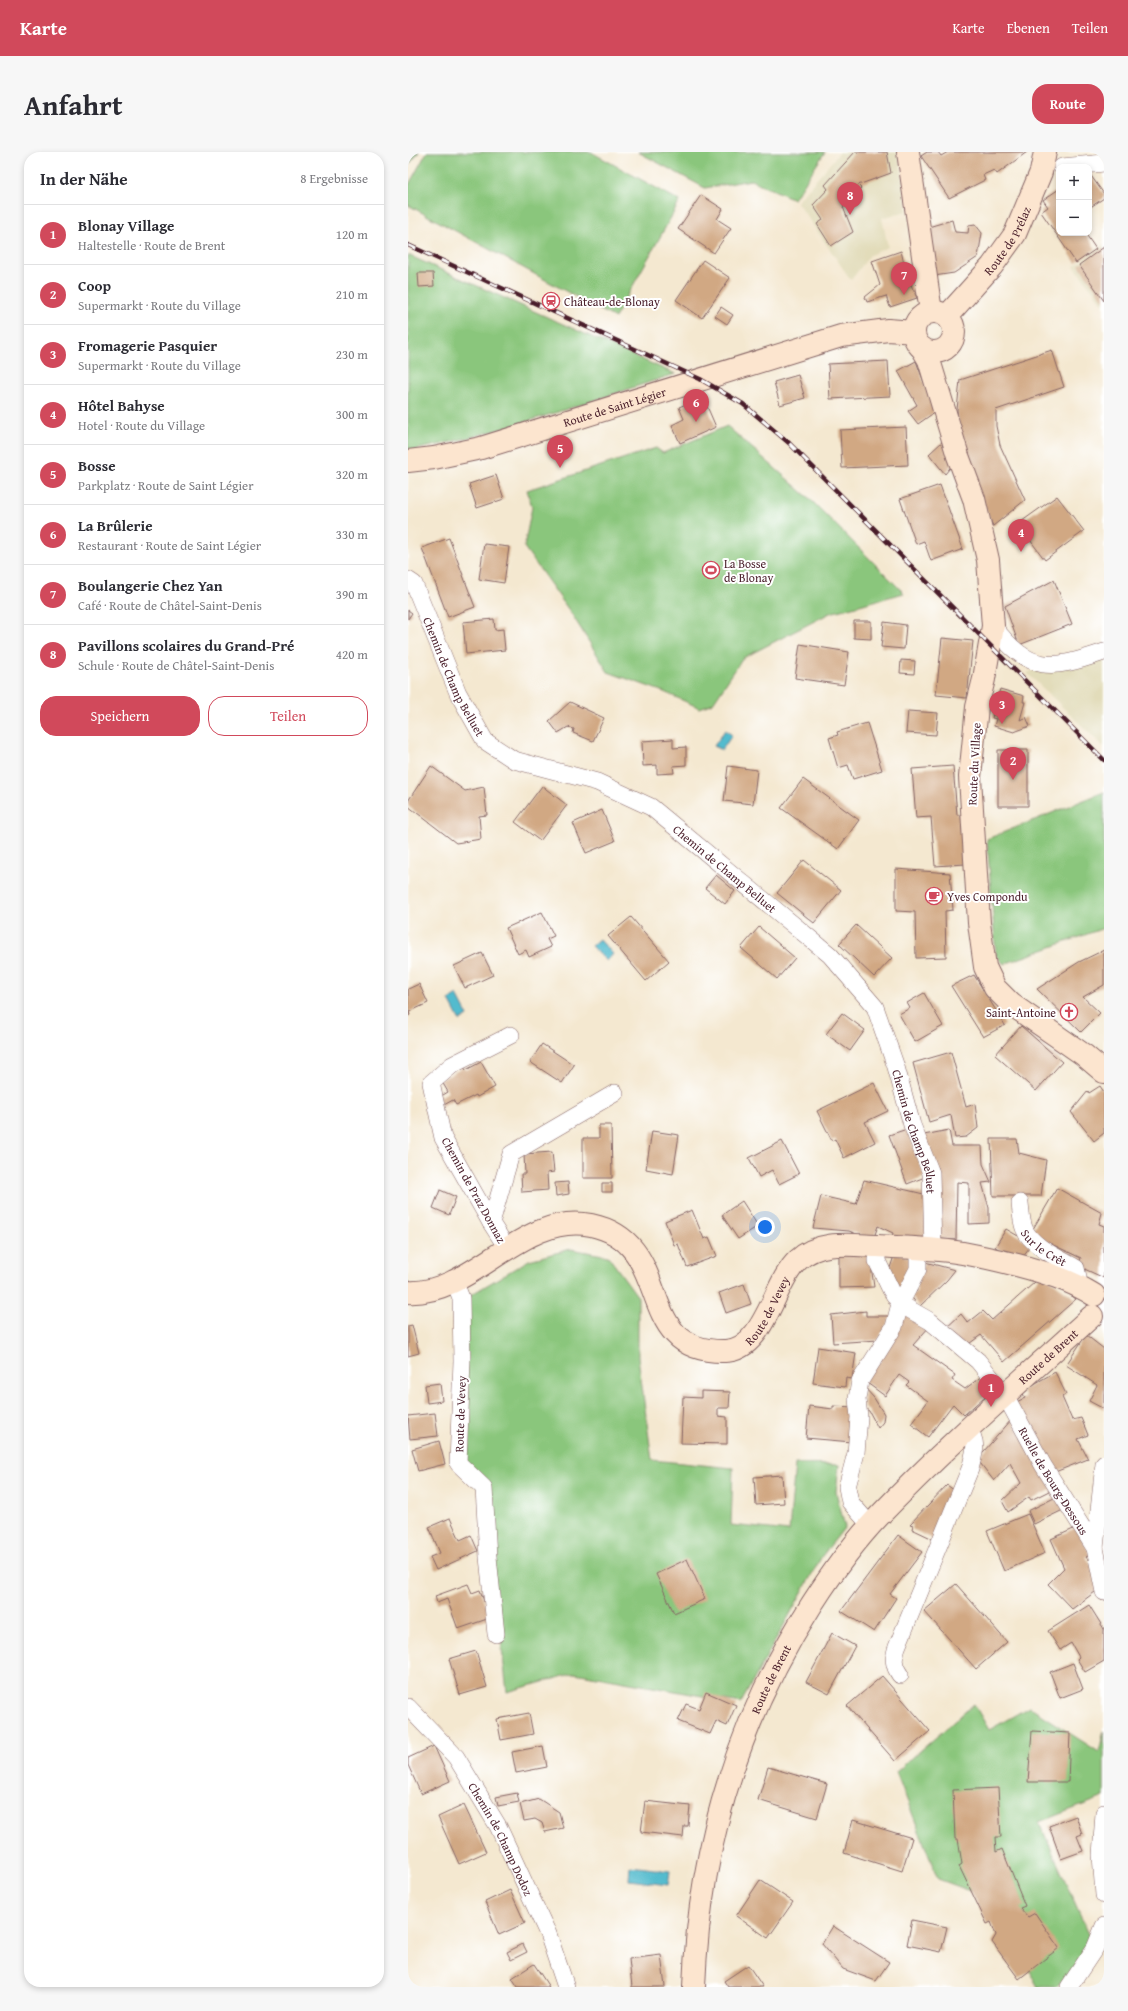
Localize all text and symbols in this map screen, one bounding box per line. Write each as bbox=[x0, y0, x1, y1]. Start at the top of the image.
text: Karte bbox=[20, 14, 67, 42]
text: Karte bbox=[952, 18, 985, 38]
text: Ebenen bbox=[1007, 18, 1050, 38]
text: Teilen bbox=[1072, 18, 1108, 38]
text: Anfahrt bbox=[24, 84, 123, 125]
button: Route bbox=[1032, 84, 1104, 124]
map controls bbox=[1056, 164, 1092, 236]
button: + bbox=[1056, 164, 1092, 200]
text: In der Nähe bbox=[40, 166, 128, 191]
text: 8 Ergebnisse bbox=[300, 169, 368, 188]
pin: 8 bbox=[837, 182, 863, 215]
button: − bbox=[1056, 200, 1092, 236]
street label: Route de Prélaz bbox=[979, 204, 1034, 279]
text: Blonay Village bbox=[78, 215, 174, 236]
text: 1 bbox=[50, 225, 56, 244]
text: 120 m bbox=[336, 225, 368, 244]
text: Haltestelle · Route de Brent bbox=[78, 236, 225, 255]
pin: 7 bbox=[891, 262, 917, 295]
text: Coop bbox=[78, 275, 111, 296]
text: 2 bbox=[50, 285, 56, 304]
text: 210 m bbox=[336, 285, 368, 304]
station icon: Château-de-Blonay bbox=[541, 291, 561, 311]
place label: Château-de-Blonay bbox=[564, 293, 660, 310]
text: Supermarkt · Route du Village bbox=[78, 296, 241, 315]
text: Fromagerie Pasquier bbox=[78, 335, 217, 356]
text: 3 bbox=[50, 345, 56, 364]
text: 230 m bbox=[336, 345, 368, 364]
text: Supermarkt · Route du Village bbox=[78, 356, 241, 375]
street label: Route de Saint Légier bbox=[561, 382, 668, 430]
pin: 6 bbox=[683, 389, 709, 422]
text: Hôtel Bahyse bbox=[78, 395, 165, 416]
text: 4 bbox=[50, 405, 56, 424]
text: 300 m bbox=[336, 405, 368, 424]
text: Hotel · Route du Village bbox=[78, 416, 205, 435]
pin: 5 bbox=[547, 435, 573, 468]
text: Bosse bbox=[78, 455, 116, 476]
text: 5 bbox=[50, 465, 56, 484]
text: 320 m bbox=[336, 465, 368, 484]
text: Parkplatz · Route de Saint Légier bbox=[78, 476, 254, 495]
text: La Brûlerie bbox=[78, 515, 153, 536]
pin: 4 bbox=[1008, 519, 1034, 552]
text: 6 bbox=[50, 525, 56, 544]
text: 330 m bbox=[336, 525, 368, 544]
text: Restaurant · Route de Saint Légier bbox=[78, 536, 261, 555]
place label: La Bosse de Blonay bbox=[724, 555, 773, 586]
sports icon: La Bosse de Blonay bbox=[701, 560, 721, 580]
text: Boulangerie Chez Yan bbox=[78, 575, 223, 596]
text: 7 bbox=[50, 585, 56, 604]
text: 390 m bbox=[336, 585, 368, 604]
text: Café · Route de Châtel-Saint-Denis bbox=[78, 596, 262, 615]
street label: Chemin de Champ Belluet bbox=[420, 614, 489, 740]
text: Pavillons scolaires du Grand-Pré bbox=[78, 635, 294, 656]
text: 8 bbox=[50, 645, 56, 664]
text: 420 m bbox=[336, 645, 368, 664]
text: Schule · Route de Châtel-Saint-Denis bbox=[78, 656, 274, 675]
pin: 3 bbox=[989, 691, 1015, 724]
button: Speichern bbox=[40, 696, 200, 736]
button: Teilen bbox=[208, 696, 368, 736]
street label: Route du Village bbox=[963, 722, 985, 806]
pin: 2 bbox=[1000, 747, 1026, 780]
street label: Chemin de Champ Belluet bbox=[670, 820, 781, 917]
cafe icon: Yves Compondu bbox=[924, 886, 944, 906]
place label: Yves Compondu bbox=[947, 888, 1028, 905]
church icon: Saint-Antoine bbox=[1059, 1002, 1079, 1022]
place label: Saint-Antoine bbox=[986, 1004, 1056, 1021]
street label: Chemin de Champ Belluet bbox=[889, 1067, 940, 1195]
street label: Chemin de Praz Donnaz bbox=[438, 1134, 510, 1246]
your location bbox=[755, 1217, 775, 1237]
street label: Sur le Crêt bbox=[1017, 1226, 1071, 1270]
street label: Route de Vevey bbox=[741, 1273, 793, 1349]
street label: Route de Brent bbox=[1014, 1324, 1082, 1388]
pin: 1 bbox=[978, 1374, 1004, 1407]
street label: Route de Vevey bbox=[450, 1375, 470, 1453]
street label: Ruelle de Bourg-Dessous bbox=[1015, 1424, 1093, 1538]
street label: Route de Brent bbox=[746, 1641, 795, 1716]
street label: Chemin de Champ Dodoz bbox=[465, 1779, 537, 1898]

